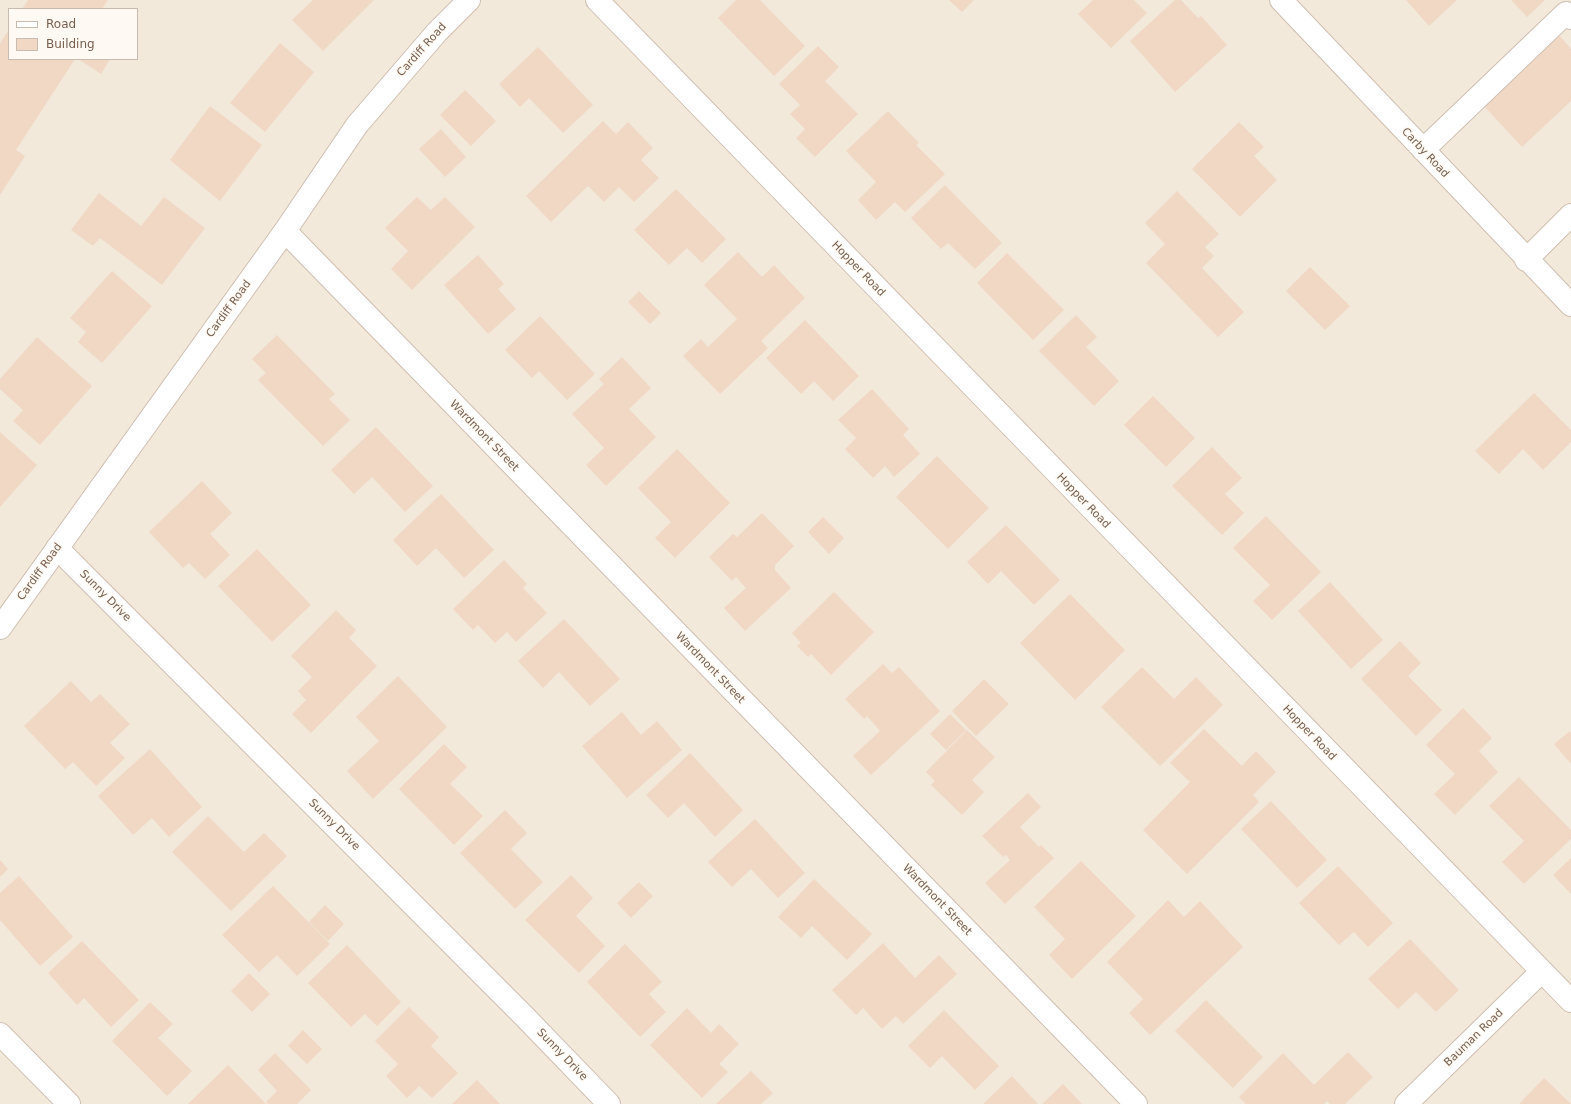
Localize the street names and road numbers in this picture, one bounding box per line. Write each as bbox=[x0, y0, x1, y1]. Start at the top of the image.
street label: Cardiff Road bbox=[395, 21, 449, 79]
street label: Carby Road bbox=[1399, 125, 1451, 181]
street label: Hopper Road bbox=[828, 239, 888, 299]
street label: Cardiff Road bbox=[204, 278, 254, 340]
street label: Wardmont Street bbox=[447, 398, 521, 474]
street label: Hopper Road bbox=[1053, 471, 1113, 531]
street label: Cardiff Road bbox=[15, 541, 65, 603]
street label: Sunny Drive bbox=[77, 568, 133, 624]
street label: Wardmont Street bbox=[673, 630, 747, 706]
street label: Hopper Road bbox=[1279, 703, 1339, 763]
street label: Sunny Drive bbox=[306, 797, 362, 853]
street label: Wardmont Street bbox=[900, 862, 974, 938]
street label: Bauman Road bbox=[1442, 1007, 1506, 1069]
street label: Sunny Drive bbox=[534, 1026, 590, 1084]

